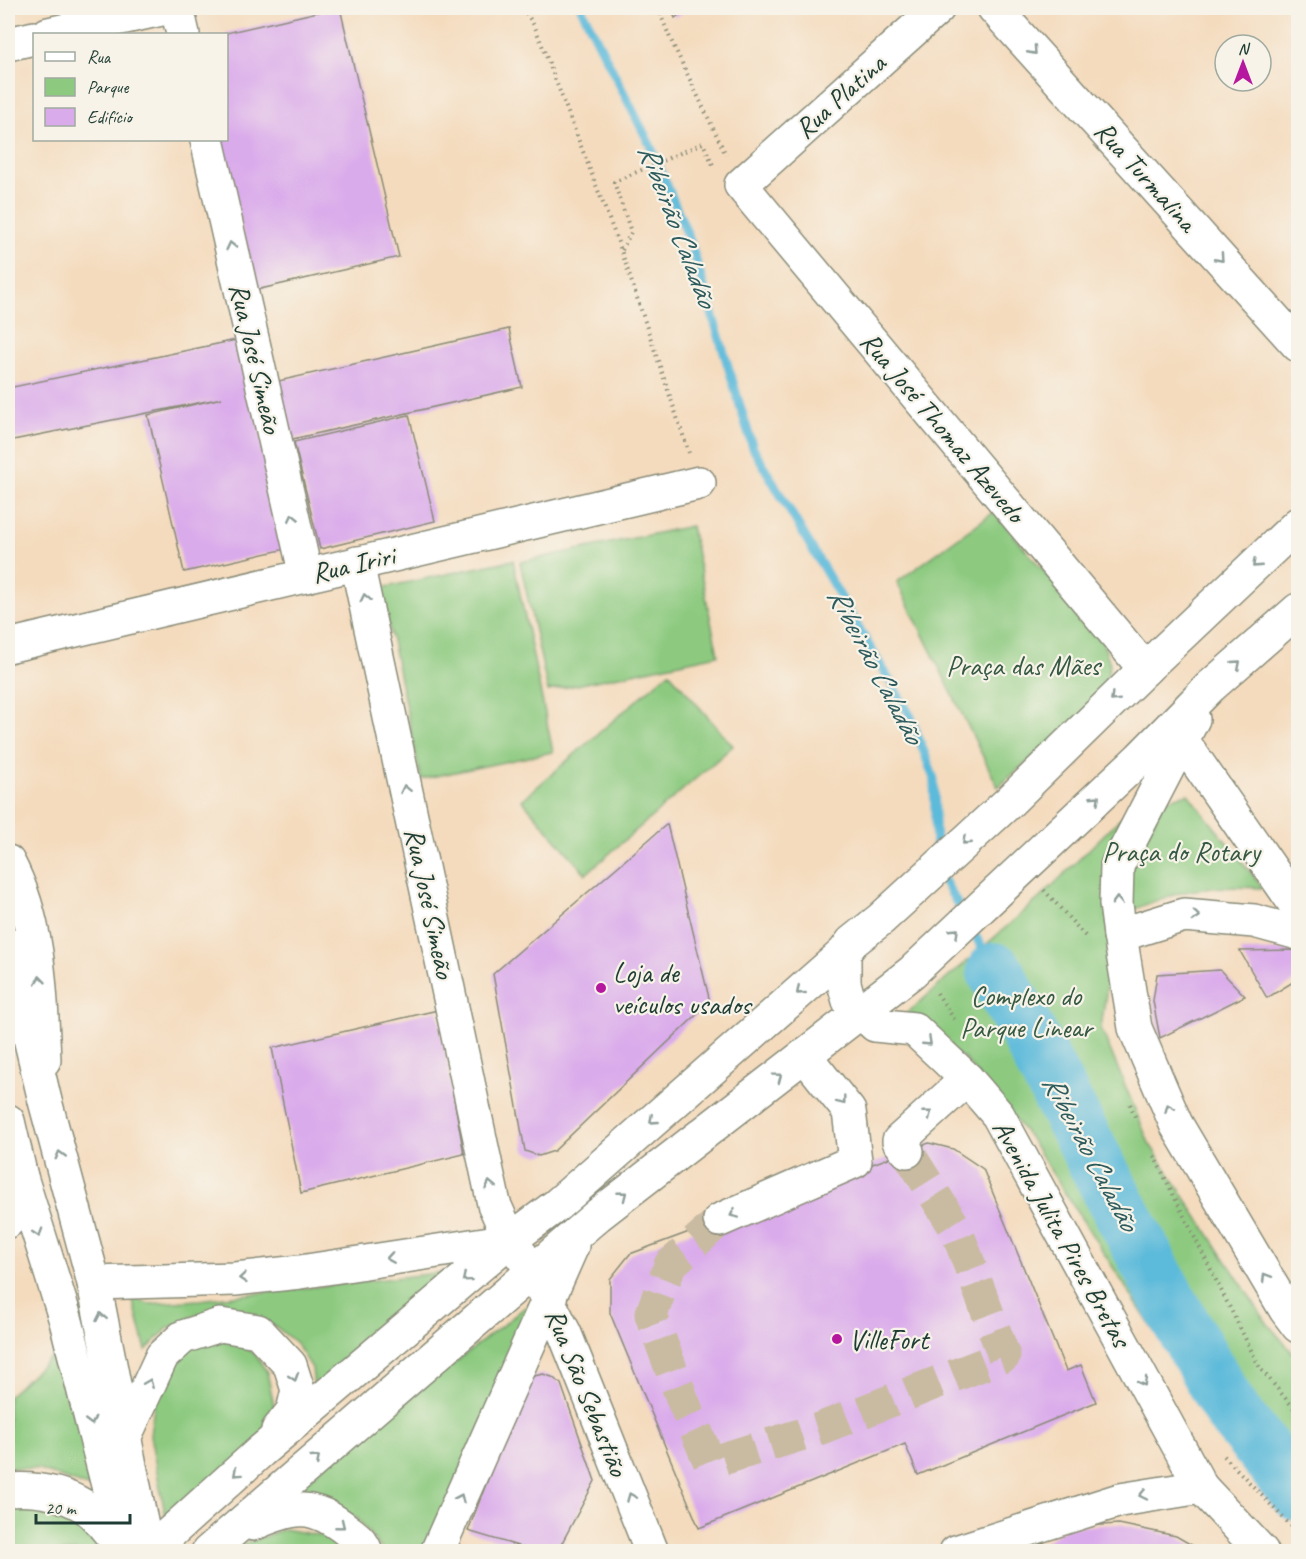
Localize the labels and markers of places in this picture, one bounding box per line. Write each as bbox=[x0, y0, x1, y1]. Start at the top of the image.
place label: Loja de veículos usados bbox=[613, 955, 753, 1022]
marker: Loja de veículos usados bbox=[594, 981, 608, 995]
place label: VilleFort bbox=[849, 1322, 931, 1357]
marker: VilleFort bbox=[830, 1332, 844, 1346]

